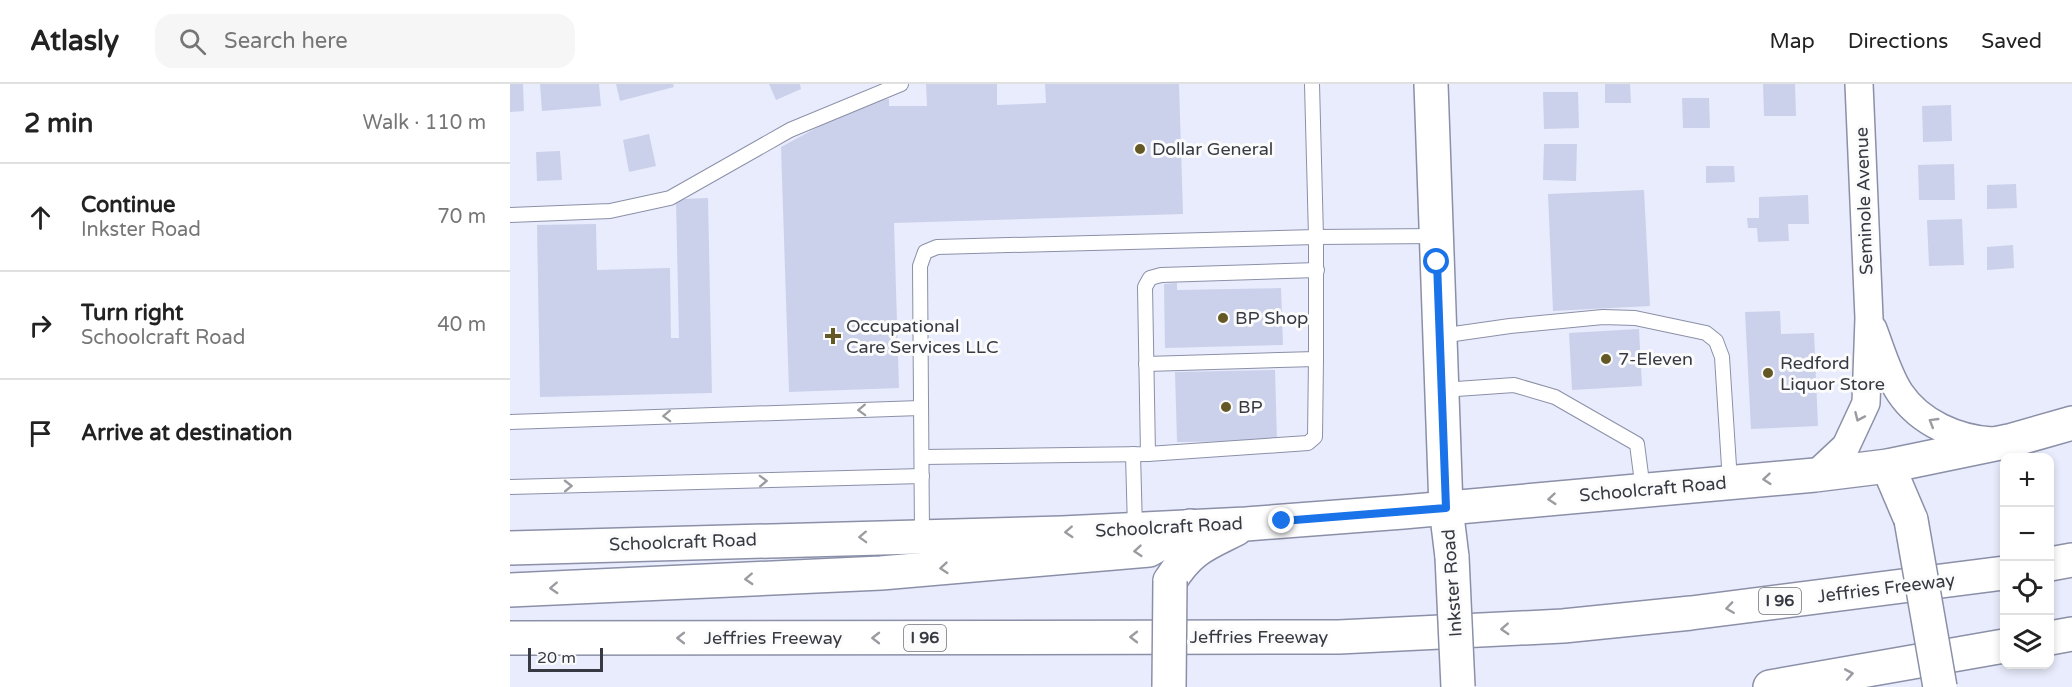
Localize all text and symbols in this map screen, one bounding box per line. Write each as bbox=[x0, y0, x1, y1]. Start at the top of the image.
search box bbox=[155, 14, 575, 68]
text: Atlasly bbox=[30, 24, 119, 58]
icon: search bbox=[176, 25, 209, 58]
text: Search here bbox=[224, 28, 348, 54]
text: Map bbox=[1769, 29, 1815, 54]
text: Directions bbox=[1848, 29, 1948, 54]
text: Saved bbox=[1981, 29, 2042, 54]
text: 2 min bbox=[24, 108, 93, 139]
text: Walk · 110 m bbox=[363, 111, 486, 135]
street label: Seminole Avenue bbox=[1850, 127, 1878, 275]
place label: Dollar General bbox=[1152, 138, 1273, 160]
marker: Dollar General bbox=[1133, 142, 1147, 156]
text: Continue bbox=[81, 192, 176, 218]
icon: ahead bbox=[24, 201, 57, 234]
text: 70 m bbox=[437, 205, 486, 229]
text: Inkster Road bbox=[81, 218, 201, 242]
route start bbox=[1423, 248, 1449, 274]
text: Turn right bbox=[81, 300, 183, 326]
place label: BP Shop bbox=[1235, 307, 1308, 329]
icon: right bbox=[24, 309, 57, 342]
marker: BP Shop bbox=[1216, 311, 1230, 325]
text: 40 m bbox=[437, 313, 486, 337]
place label: Occupational Care Services LLC bbox=[846, 315, 999, 358]
text: Schoolcraft Road bbox=[81, 326, 245, 350]
marker: Occupational Care Services LLC bbox=[824, 327, 842, 345]
place label: 7-Eleven bbox=[1618, 348, 1693, 370]
marker: 7-Eleven bbox=[1599, 352, 1613, 366]
place label: Redford Liquor Store bbox=[1780, 352, 1885, 395]
marker: Redford Liquor Store bbox=[1761, 366, 1775, 380]
place label: BP bbox=[1238, 396, 1263, 418]
marker: BP bbox=[1219, 400, 1233, 414]
one-way arrow bbox=[857, 404, 866, 416]
one-way arrow bbox=[662, 410, 671, 423]
one-way arrow bbox=[1854, 411, 1866, 422]
icon: arrive bbox=[24, 417, 57, 450]
one-way arrow bbox=[1929, 418, 1939, 430]
text: Arrive at destination bbox=[81, 420, 292, 446]
map controls bbox=[2000, 453, 2054, 669]
button: + bbox=[2000, 453, 2054, 507]
street label: Schoolcraft Road bbox=[1578, 472, 1728, 506]
one-way arrow bbox=[1762, 472, 1771, 485]
one-way arrow bbox=[759, 474, 768, 487]
one-way arrow bbox=[564, 479, 573, 492]
one-way arrow bbox=[1547, 492, 1556, 505]
route end bbox=[1268, 507, 1294, 533]
button: − bbox=[2000, 507, 2054, 561]
street label: Schoolcraft Road bbox=[1095, 512, 1243, 542]
one-way arrow bbox=[1064, 526, 1073, 539]
street label: Schoolcraft Road bbox=[609, 528, 757, 556]
street label: Inkster Road bbox=[1437, 528, 1467, 638]
one-way arrow bbox=[859, 531, 868, 543]
one-way arrow bbox=[1133, 544, 1142, 557]
one-way arrow bbox=[939, 561, 948, 574]
button: locate bbox=[2000, 561, 2054, 615]
street label: Jeffries Freeway bbox=[1816, 569, 1956, 607]
one-way arrow bbox=[745, 573, 754, 586]
one-way arrow bbox=[550, 582, 559, 595]
road number: I 96 bbox=[1759, 588, 1801, 614]
one-way arrow bbox=[1725, 601, 1735, 613]
button: layers bbox=[2000, 615, 2054, 669]
one-way arrow bbox=[1500, 622, 1509, 635]
road number: I 96 bbox=[904, 625, 946, 651]
street label: Jeffries Freeway bbox=[1190, 626, 1329, 648]
street label: Jeffries Freeway bbox=[704, 627, 843, 649]
one-way arrow bbox=[1129, 631, 1138, 643]
one-way arrow bbox=[676, 632, 685, 644]
one-way arrow bbox=[871, 632, 880, 644]
scale bar bbox=[528, 645, 603, 672]
text: 20 m bbox=[537, 648, 576, 668]
one-way arrow bbox=[1843, 668, 1853, 681]

